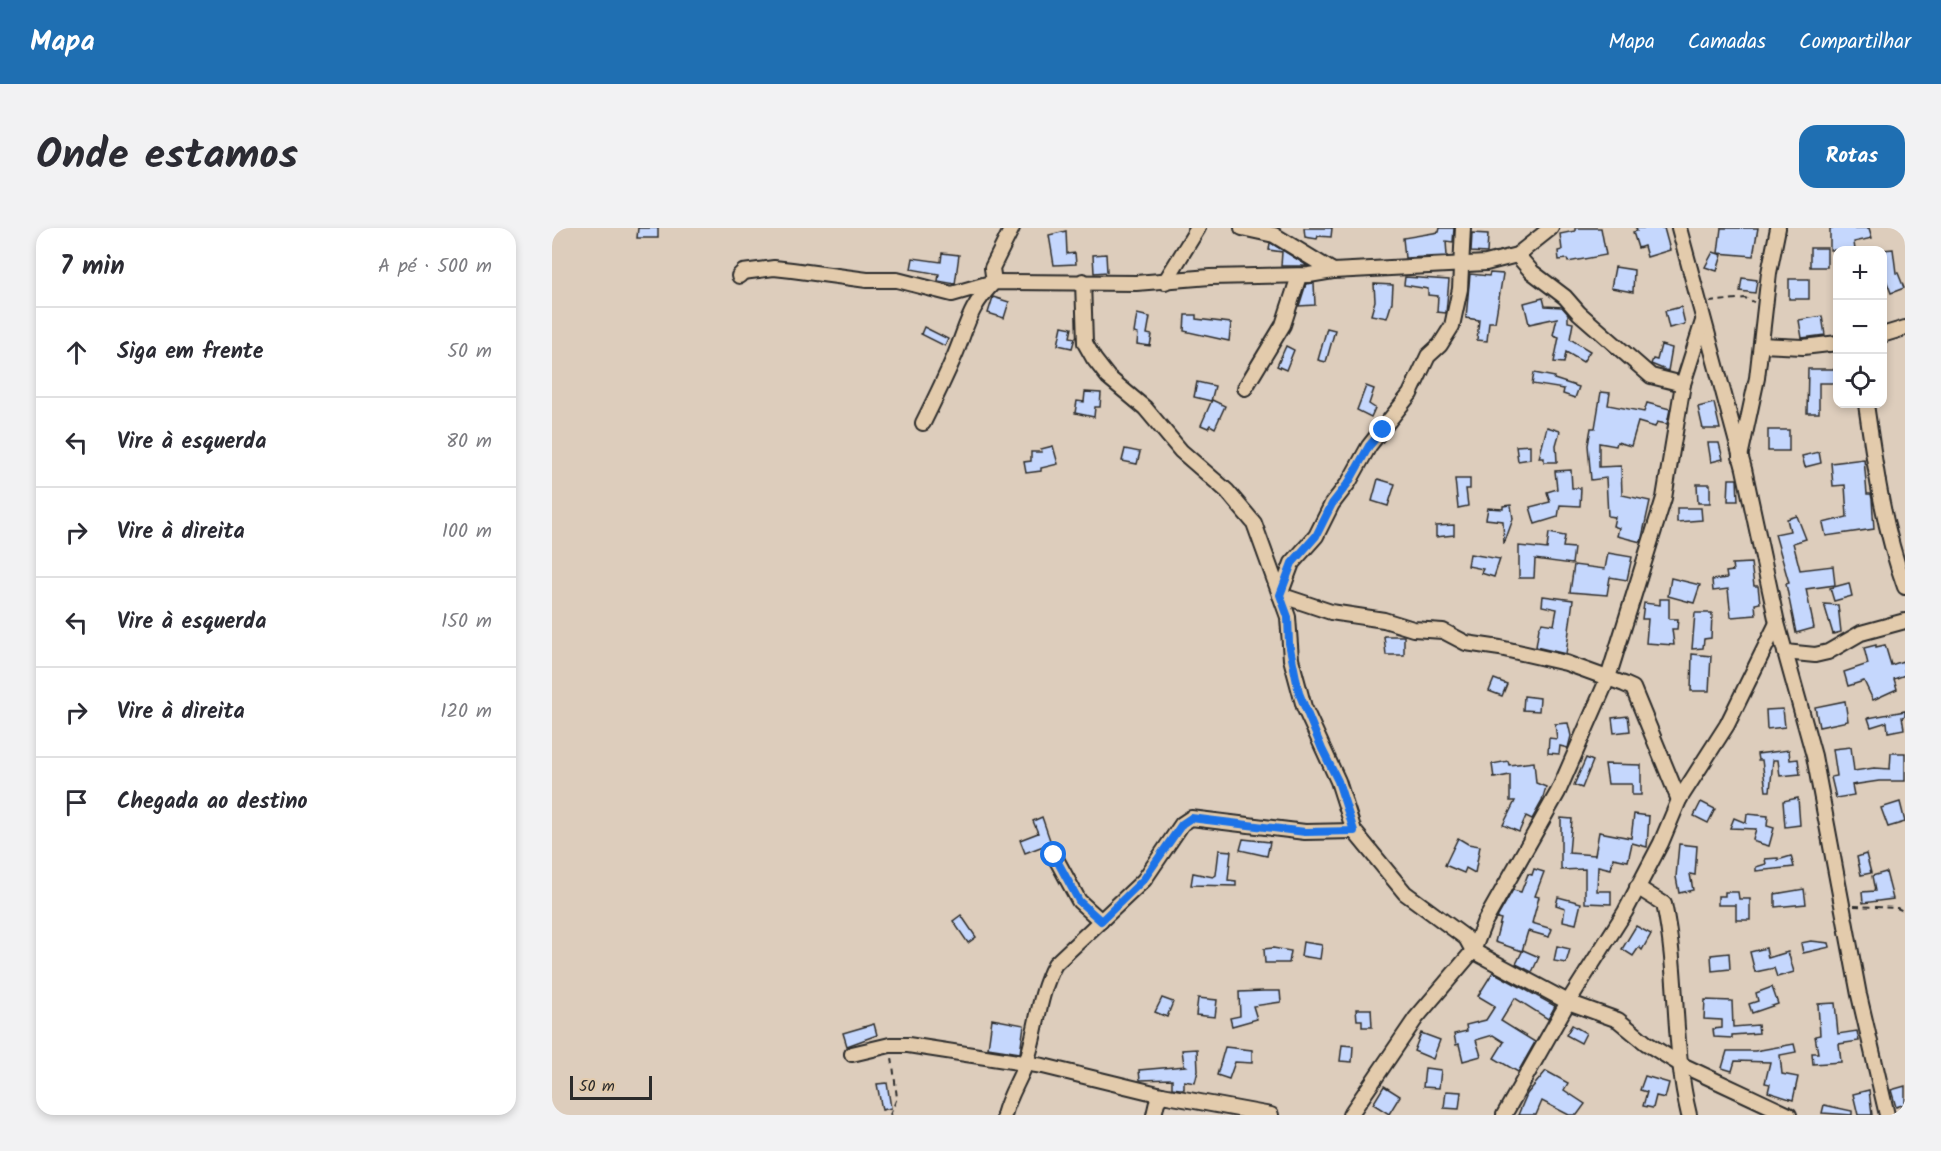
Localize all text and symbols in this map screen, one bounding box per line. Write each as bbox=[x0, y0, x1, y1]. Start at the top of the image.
text: Mapa bbox=[30, 20, 95, 65]
text: Mapa bbox=[1608, 26, 1655, 59]
text: Camadas bbox=[1688, 26, 1766, 59]
text: Compartilhar bbox=[1799, 26, 1911, 59]
text: Onde estamos bbox=[36, 123, 298, 190]
button: Rotas bbox=[1799, 125, 1905, 188]
text: 7 min bbox=[60, 246, 125, 288]
map controls bbox=[1833, 246, 1887, 408]
button: + bbox=[1833, 246, 1887, 300]
text: A pé · 500 m bbox=[378, 251, 492, 283]
button: − bbox=[1833, 300, 1887, 354]
text: Siga em frente bbox=[117, 335, 263, 370]
icon: ahead bbox=[60, 336, 93, 369]
text: 50 m bbox=[447, 336, 492, 368]
button: locate bbox=[1833, 354, 1887, 408]
route end bbox=[1369, 416, 1395, 442]
text: Vire à esquerda bbox=[117, 425, 266, 460]
icon: left bbox=[60, 426, 93, 459]
text: 80 m bbox=[446, 426, 492, 458]
text: Vire à direita bbox=[117, 515, 245, 550]
icon: right bbox=[60, 516, 93, 549]
text: 100 m bbox=[442, 516, 492, 548]
text: Vire à esquerda bbox=[117, 605, 266, 640]
icon: left bbox=[60, 606, 93, 639]
text: 150 m bbox=[441, 606, 492, 638]
text: Vire à direita bbox=[117, 695, 245, 730]
icon: right bbox=[60, 696, 93, 729]
text: 120 m bbox=[440, 696, 492, 728]
text: Chegada ao destino bbox=[117, 785, 308, 820]
icon: arrive bbox=[60, 786, 93, 819]
route start bbox=[1040, 841, 1066, 867]
scale bar bbox=[570, 1073, 652, 1100]
text: 50 m bbox=[579, 1074, 615, 1099]

